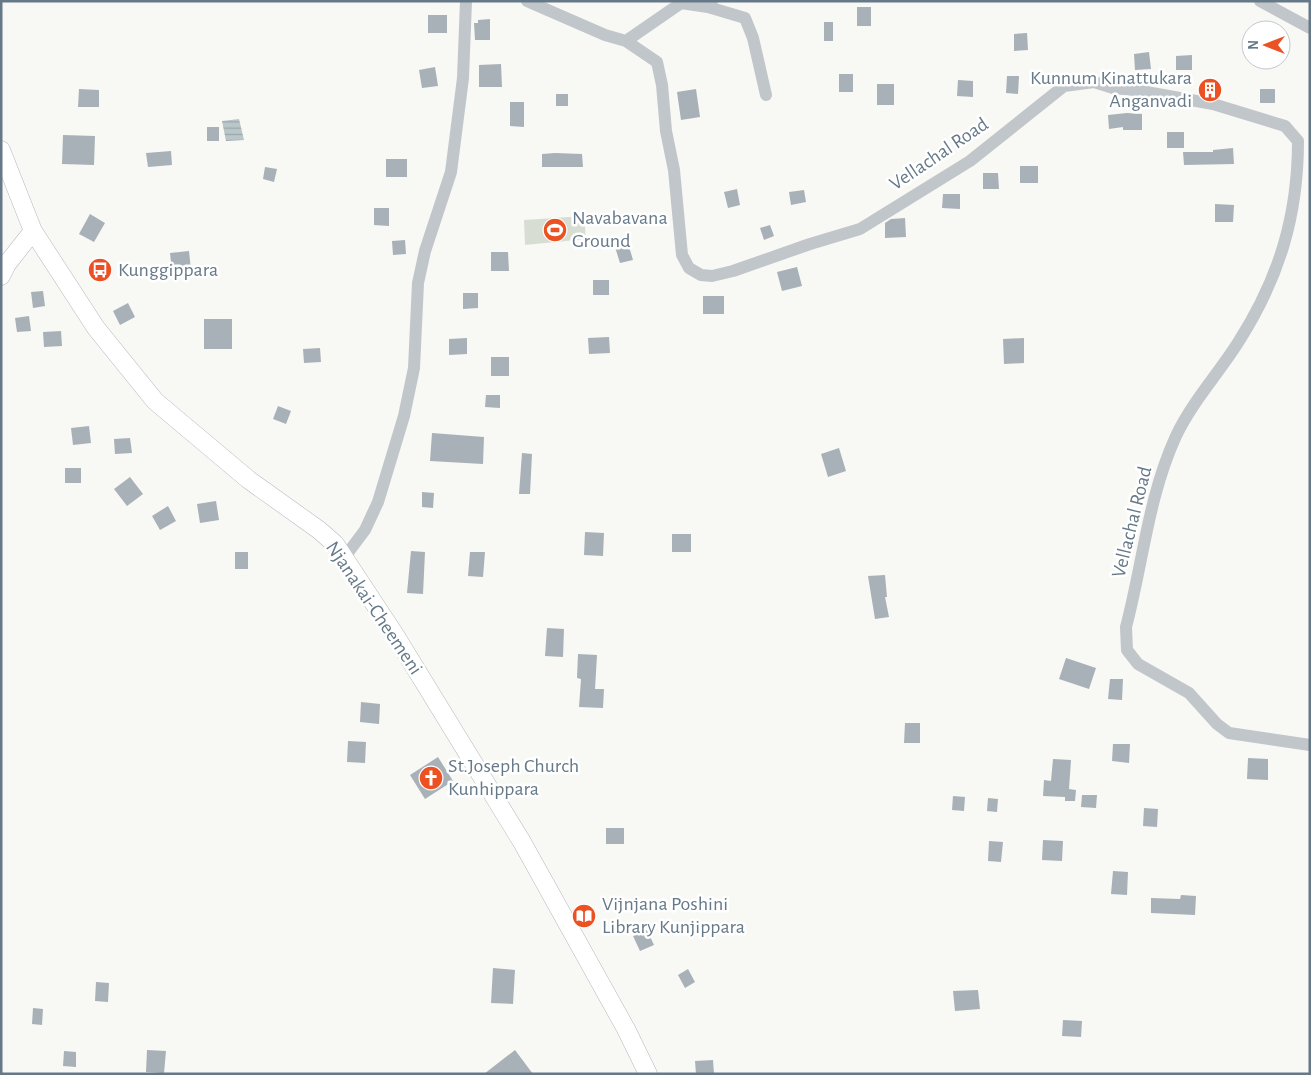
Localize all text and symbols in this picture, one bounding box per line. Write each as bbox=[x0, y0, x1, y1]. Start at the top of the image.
north arrow bbox=[1241, 20, 1291, 70]
text: N bbox=[1247, 40, 1261, 50]
place label: Kunnum Kinattukara Anganvadi bbox=[1030, 68, 1192, 111]
building icon: Kunnum Kinattukara Anganvadi bbox=[1197, 77, 1223, 103]
street label: Vellachal Road bbox=[886, 114, 992, 194]
place label: Navabavana Ground bbox=[572, 208, 668, 251]
sports icon: Navabavana Ground bbox=[542, 217, 568, 243]
bus stop icon: Kunggippara bbox=[87, 257, 113, 283]
place label: Kunggippara bbox=[118, 260, 218, 280]
street label: Vellachal Road bbox=[1108, 464, 1156, 580]
street label: Njanakai-Cheemeni bbox=[322, 538, 426, 678]
place label: St.Joseph Church Kunhippara bbox=[448, 756, 579, 799]
church icon: St.Joseph Church Kunhippara bbox=[418, 765, 444, 791]
place label: Vijnjana Poshini Library Kunjippara bbox=[602, 894, 745, 937]
library icon: Vijnjana Poshini Library Kunjippara bbox=[571, 903, 597, 929]

